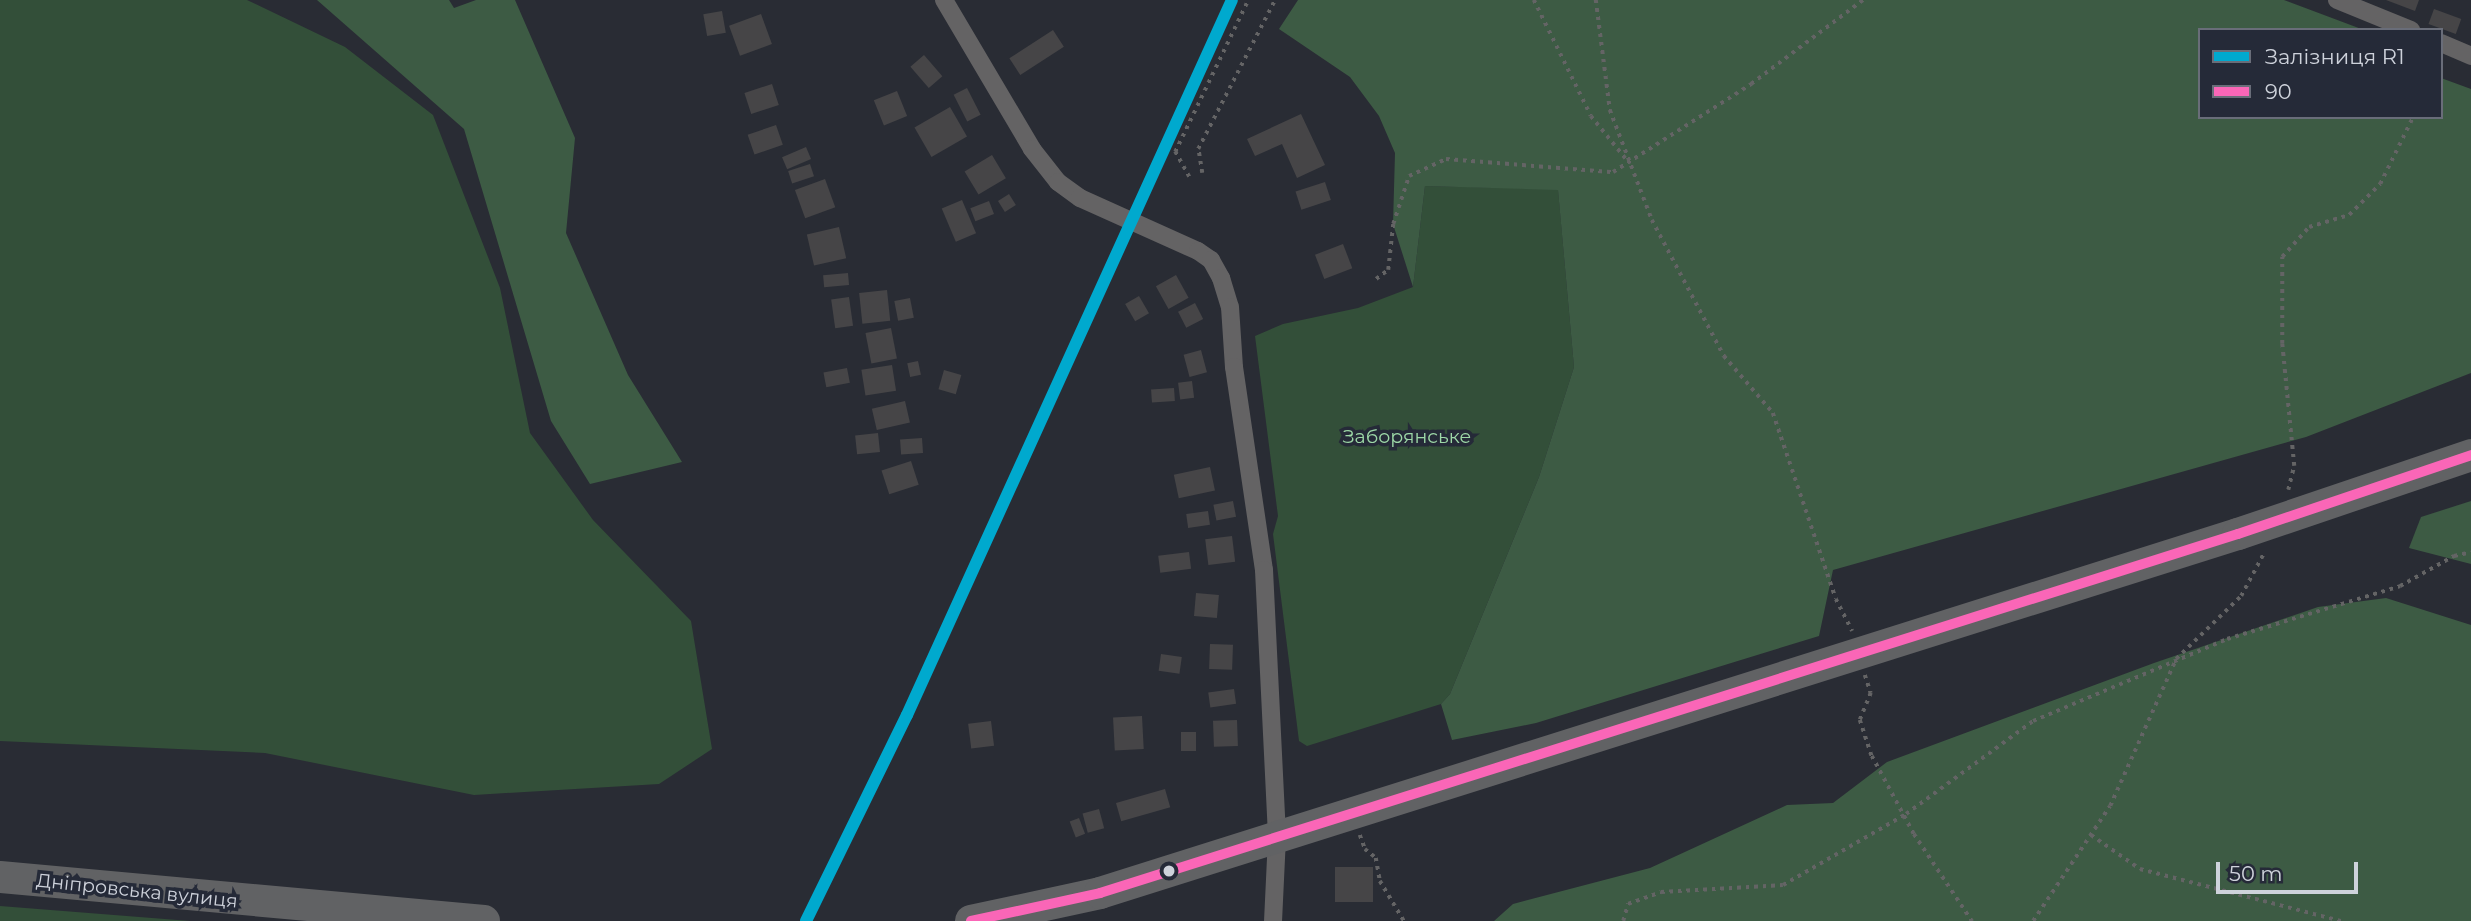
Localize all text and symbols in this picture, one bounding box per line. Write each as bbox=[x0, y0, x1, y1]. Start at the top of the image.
legend bbox=[2198, 28, 2443, 119]
text: Залізниця R1 bbox=[2265, 44, 2404, 69]
text: 90 bbox=[2265, 79, 2292, 104]
park label: Заборянське bbox=[1343, 426, 1471, 448]
scale bar bbox=[2219, 848, 2361, 892]
text: 50 m bbox=[2229, 861, 2283, 886]
unlabelled marker bbox=[1162, 864, 1176, 878]
street label: Дніпровська вулиця bbox=[35, 869, 239, 913]

